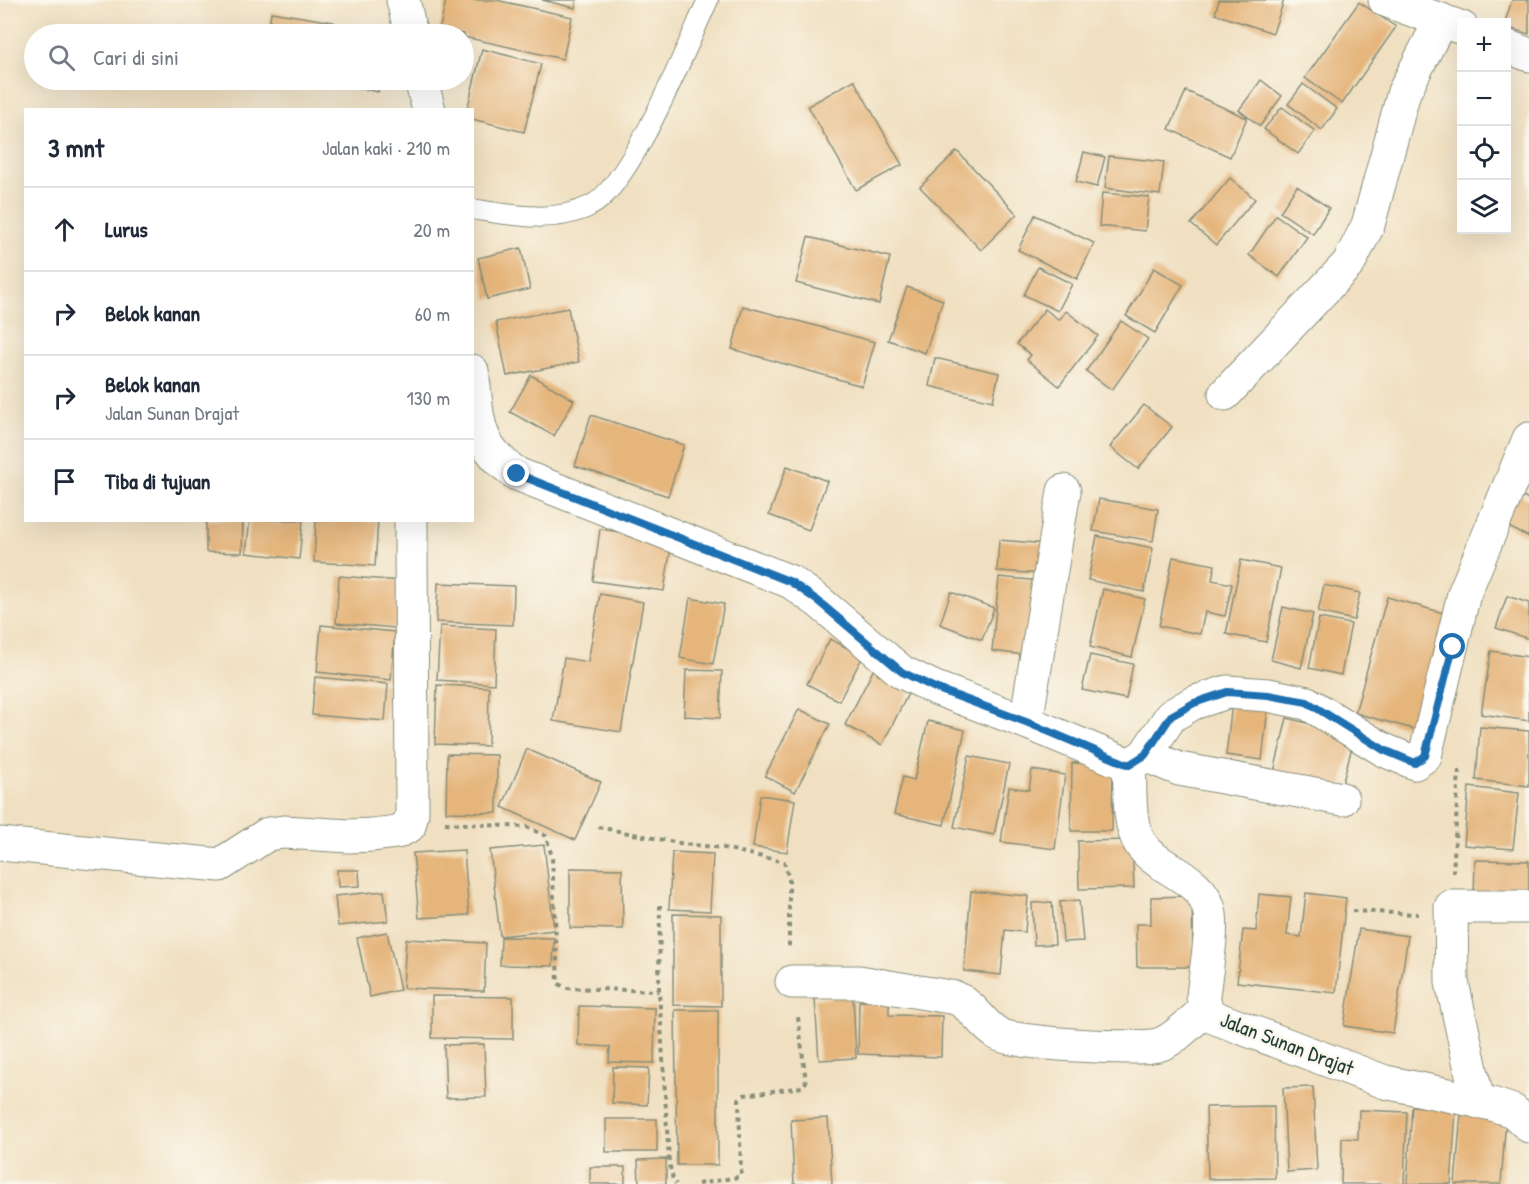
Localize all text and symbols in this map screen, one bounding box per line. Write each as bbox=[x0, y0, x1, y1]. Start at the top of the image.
map controls bbox=[1457, 18, 1511, 234]
button: + bbox=[1457, 18, 1511, 72]
search box bbox=[24, 24, 474, 90]
icon: search bbox=[45, 41, 78, 74]
text: Cari di sini bbox=[93, 42, 179, 72]
button: − bbox=[1457, 72, 1511, 126]
button: locate bbox=[1457, 126, 1511, 180]
text: 3 mnt bbox=[48, 130, 104, 165]
text: Jalan kaki · 210 m bbox=[322, 134, 450, 161]
button: layers bbox=[1457, 180, 1511, 234]
icon: ahead bbox=[48, 213, 81, 246]
text: Lurus bbox=[105, 214, 148, 244]
text: 20 m bbox=[413, 216, 450, 243]
icon: right bbox=[48, 297, 81, 330]
text: Belok kanan bbox=[105, 298, 200, 328]
text: 60 m bbox=[415, 300, 450, 327]
text: Belok kanan bbox=[105, 369, 200, 399]
icon: right bbox=[48, 381, 81, 414]
text: 130 m bbox=[407, 384, 450, 411]
text: Jalan Sunan Drajat bbox=[105, 399, 239, 426]
route end bbox=[503, 460, 529, 486]
icon: arrive bbox=[48, 465, 81, 498]
text: Tiba di tujuan bbox=[105, 466, 210, 496]
route start bbox=[1439, 633, 1465, 659]
street label: Jalan Sunan Drajat bbox=[1216, 1005, 1359, 1083]

